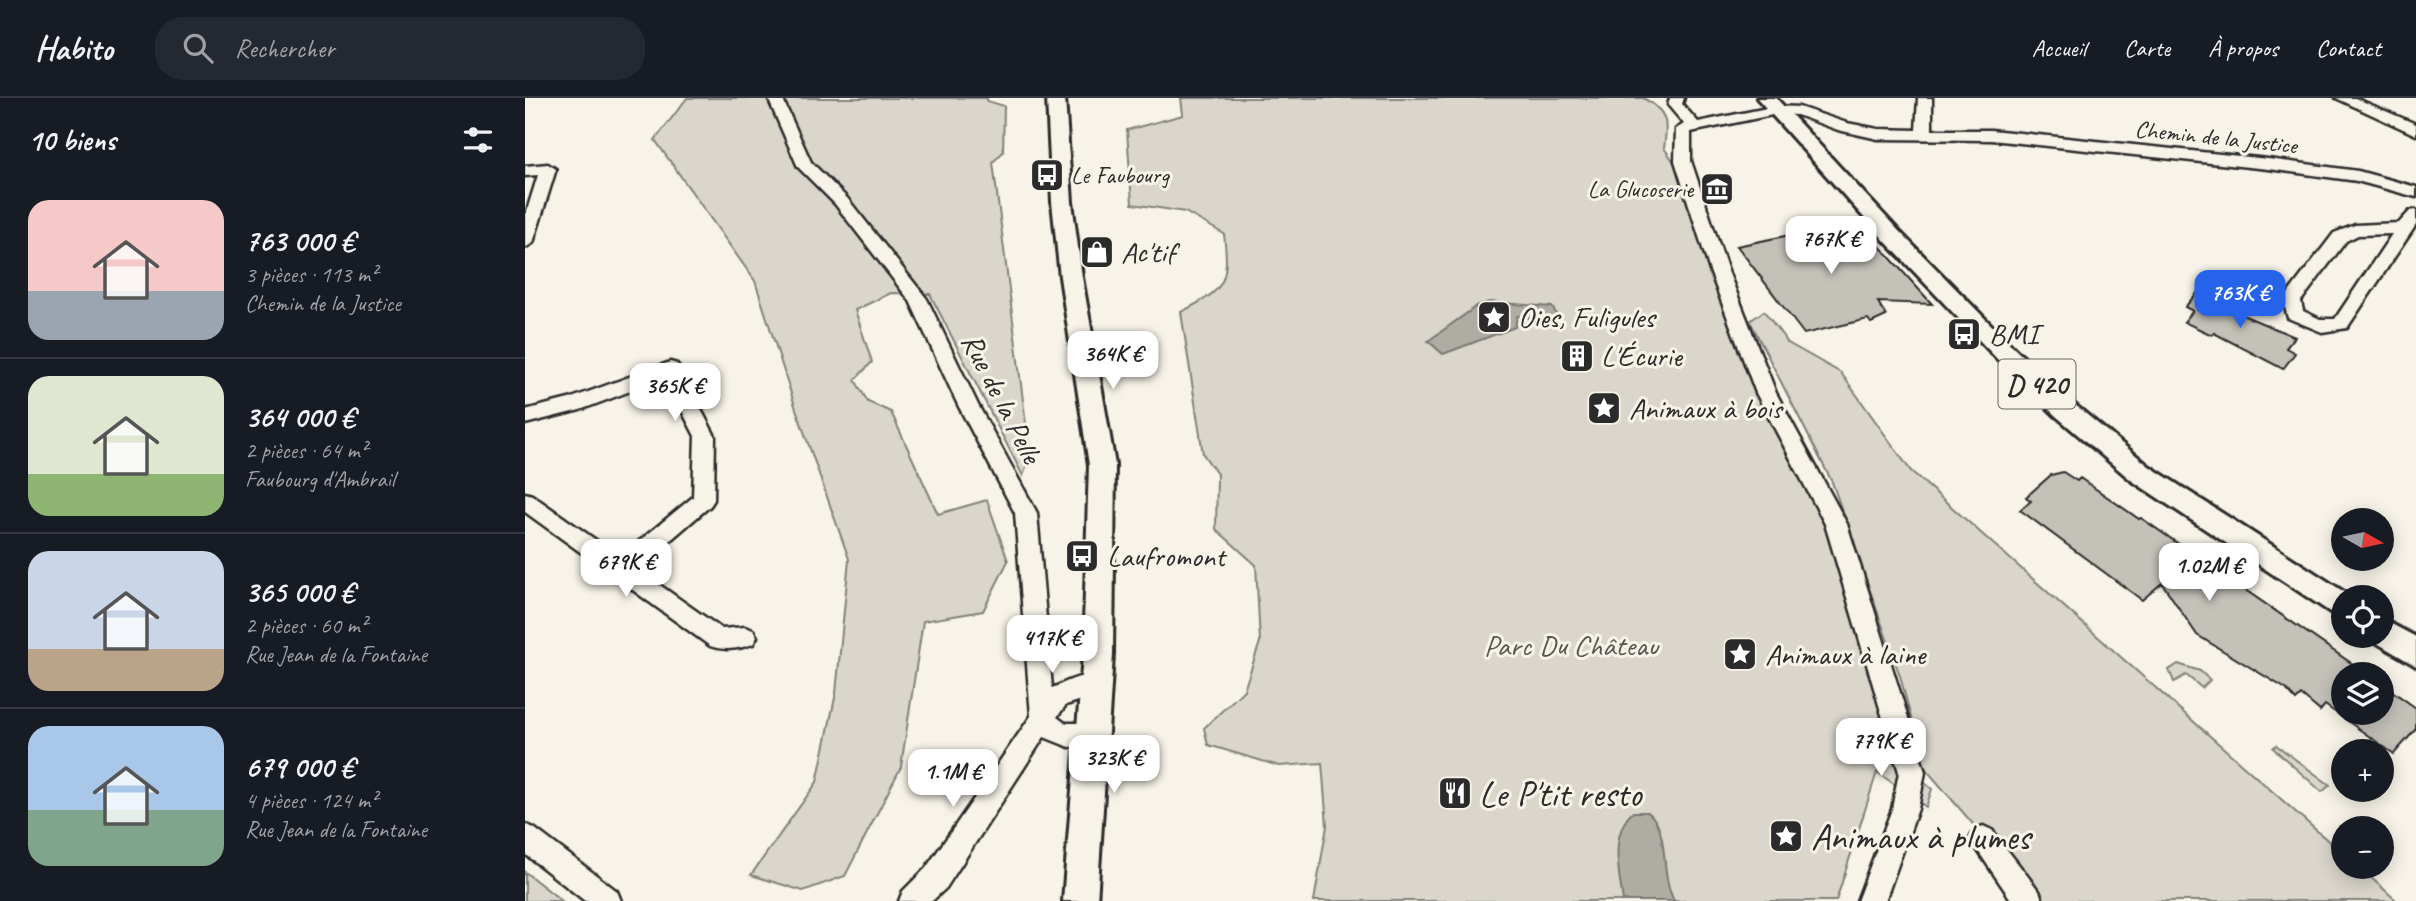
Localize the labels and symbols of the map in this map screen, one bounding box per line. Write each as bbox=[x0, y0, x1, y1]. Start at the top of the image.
street label: Chemin de la Justice bbox=[2134, 114, 2301, 161]
bus stop icon: Le Faubourg bbox=[1028, 156, 1066, 194]
place label: Le Faubourg bbox=[1071, 160, 1170, 190]
museum icon: La Glucoserie bbox=[1698, 170, 1736, 208]
place label: La Glucoserie bbox=[1588, 174, 1695, 204]
pin: 767K € bbox=[1774, 216, 1888, 276]
shop icon: Ac'tif bbox=[1078, 233, 1116, 271]
place label: Ac'tif bbox=[1121, 233, 1181, 271]
pin: 763K € bbox=[2183, 271, 2297, 330]
place icon: Oies, Fuligules bbox=[1475, 298, 1513, 336]
place label: Oies, Fuligules bbox=[1518, 298, 1657, 336]
bus stop icon: BMI bbox=[1945, 315, 1983, 353]
place label: BMI bbox=[1989, 315, 2045, 353]
street label: Rue de la Pelle bbox=[953, 327, 1052, 471]
pin: 364K € bbox=[1056, 331, 1170, 391]
building icon: L'Écurie bbox=[1558, 337, 1596, 375]
place label: L'Écurie bbox=[1601, 337, 1684, 375]
road number: D 420 bbox=[1999, 360, 2075, 408]
pin: 365K € bbox=[618, 364, 732, 423]
place icon: Animaux à bois bbox=[1585, 389, 1623, 427]
place label: Animaux à bois bbox=[1629, 389, 1785, 427]
north arrow bbox=[2331, 508, 2394, 570]
bus stop icon: Laufromont bbox=[1063, 537, 1101, 575]
place label: Laufromont bbox=[1107, 537, 1228, 575]
pin: 679K € bbox=[569, 540, 683, 599]
pin: 1.02M € bbox=[2144, 544, 2274, 603]
pin: 417K € bbox=[995, 616, 1109, 675]
park label: Parc Du Château bbox=[1484, 626, 1660, 664]
place icon: Animaux à laine bbox=[1721, 635, 1759, 673]
place label: Animaux à laine bbox=[1765, 635, 1928, 673]
pin: 779K € bbox=[1824, 718, 1938, 778]
pin: 323K € bbox=[1057, 736, 1171, 795]
pin: 1.1M € bbox=[896, 750, 1010, 809]
place label: Le P'tit resto bbox=[1479, 770, 1643, 817]
restaurant icon: Le P'tit resto bbox=[1436, 774, 1474, 812]
place label: Animaux à plumes bbox=[1811, 813, 2033, 860]
place icon: Animaux à plumes bbox=[1767, 817, 1805, 855]

